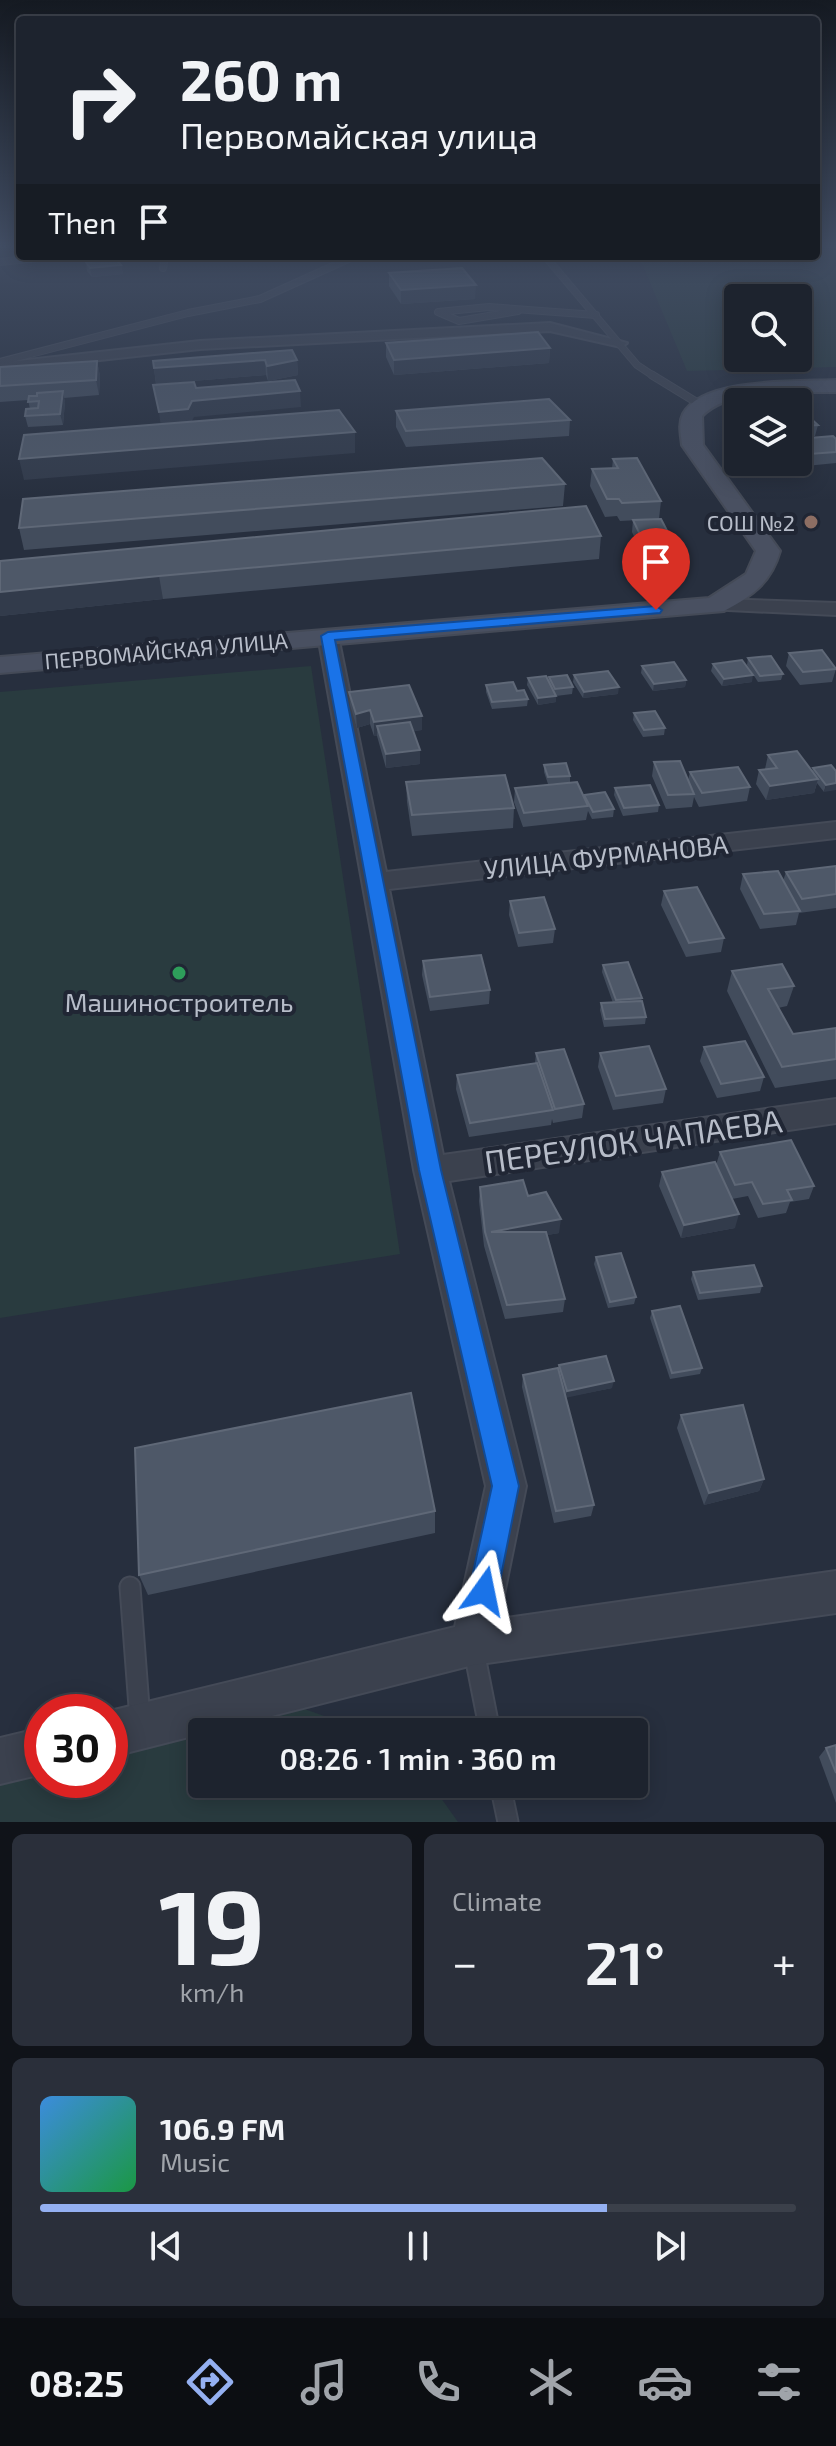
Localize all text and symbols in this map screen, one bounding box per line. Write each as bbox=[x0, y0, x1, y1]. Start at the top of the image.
text: 260 m bbox=[180, 45, 342, 112]
icon: right bbox=[48, 48, 152, 152]
text: Первомайская улица bbox=[180, 113, 538, 156]
icon: arrive bbox=[132, 200, 176, 244]
text: Then bbox=[48, 204, 116, 240]
map controls bbox=[724, 284, 812, 476]
button: search bbox=[724, 284, 812, 372]
button: layers bbox=[724, 388, 812, 476]
place label: СОШ №2 bbox=[707, 509, 795, 535]
marker: СОШ №2 bbox=[802, 513, 820, 531]
pin bbox=[622, 528, 690, 610]
icon: arrive bbox=[634, 540, 678, 584]
street label: ПЕРВОМАЙСКАЯ УЛИЦА bbox=[43, 626, 289, 674]
street label: УЛИЦА ФУРМАНОВА bbox=[482, 828, 730, 884]
marker: Машиностроитель bbox=[170, 964, 188, 982]
place label: Машиностроитель bbox=[65, 986, 293, 1017]
street label: ПЕРЕУЛОК ЧАПАЕВА bbox=[482, 1100, 784, 1180]
position arrow bbox=[442, 1549, 526, 1633]
speed limit sign: 30 bbox=[24, 1694, 128, 1798]
text: 08:26 · 1 min · 360 m bbox=[279, 1740, 557, 1776]
text: 19 bbox=[159, 1861, 265, 1986]
text: Climate bbox=[452, 1885, 542, 1916]
text: 21° bbox=[584, 1925, 665, 1997]
text: − bbox=[452, 1935, 478, 1988]
text: + bbox=[772, 1935, 796, 1988]
text: km/h bbox=[180, 1976, 244, 2007]
text: 106.9 FM bbox=[160, 2110, 285, 2146]
text: Music bbox=[160, 2146, 230, 2177]
icon: previous bbox=[144, 2224, 188, 2268]
icon: pause bbox=[396, 2224, 440, 2268]
icon: next bbox=[648, 2224, 692, 2268]
icon: directions bbox=[182, 2354, 238, 2410]
icon: music bbox=[296, 2354, 352, 2410]
icon: phone bbox=[410, 2354, 466, 2410]
icon: climate bbox=[523, 2354, 579, 2410]
icon: car bbox=[637, 2354, 693, 2410]
icon: filters bbox=[751, 2354, 807, 2410]
text: 08:25 bbox=[29, 2361, 124, 2404]

